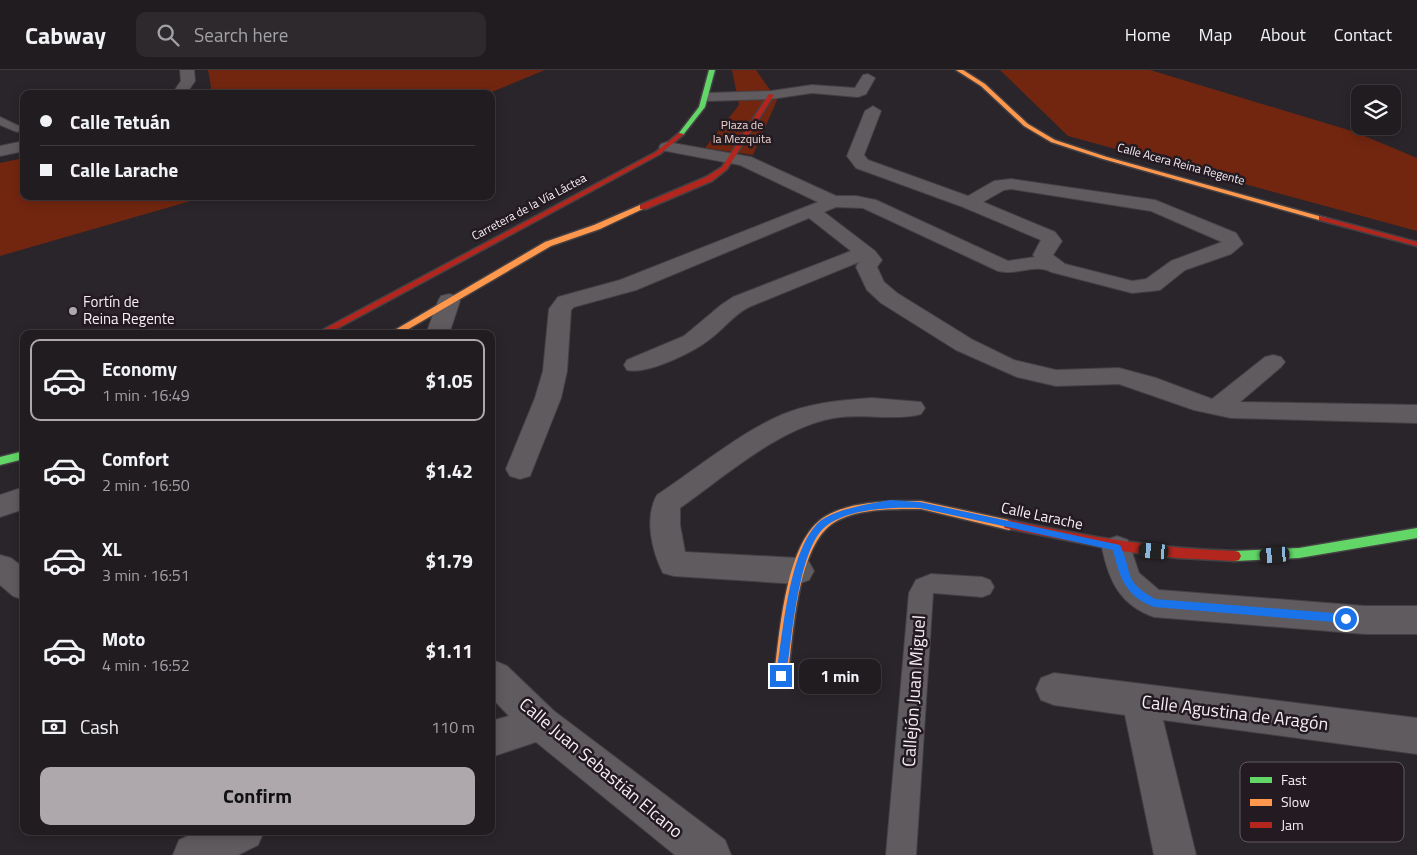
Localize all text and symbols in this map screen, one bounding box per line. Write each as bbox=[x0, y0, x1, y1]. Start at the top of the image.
search box bbox=[136, 12, 486, 57]
text: Cabway bbox=[25, 17, 106, 53]
text: Search here bbox=[194, 20, 288, 49]
icon: search bbox=[154, 21, 182, 49]
text: Home bbox=[1125, 21, 1171, 48]
text: Map bbox=[1199, 21, 1232, 48]
text: About bbox=[1260, 21, 1306, 48]
text: Contact bbox=[1334, 21, 1392, 48]
map controls bbox=[1351, 85, 1401, 135]
button: layers bbox=[1351, 85, 1401, 135]
text: Calle Tetuán bbox=[70, 107, 170, 136]
park label: Plaza de la Mezquita bbox=[713, 115, 771, 148]
street label: Calle Acera Reina Regente bbox=[1115, 137, 1247, 190]
text: Calle Larache bbox=[70, 155, 178, 184]
street label: Carretera de la Vía Láctea bbox=[468, 168, 590, 245]
place label: Fortín de Reina Regente bbox=[83, 290, 175, 330]
marker: Fortín de Reina Regente bbox=[67, 305, 79, 317]
text: Economy bbox=[102, 354, 177, 383]
icon: car bbox=[42, 358, 87, 403]
text: $1.05 bbox=[426, 366, 473, 395]
text: 1 min · 16:49 bbox=[102, 383, 190, 407]
text: Comfort bbox=[102, 444, 169, 473]
icon: car bbox=[42, 448, 87, 493]
text: $1.42 bbox=[426, 456, 473, 485]
text: 2 min · 16:50 bbox=[102, 473, 190, 497]
street label: Calle Larache bbox=[999, 496, 1085, 535]
text: XL bbox=[102, 534, 122, 563]
icon: car bbox=[42, 538, 87, 583]
car bbox=[1138, 542, 1169, 560]
text: $1.79 bbox=[426, 546, 473, 575]
car bbox=[1259, 546, 1290, 564]
text: 3 min · 16:51 bbox=[102, 563, 190, 587]
route start bbox=[1335, 608, 1357, 630]
street label: Callejón Juan Miguel bbox=[895, 614, 932, 768]
text: Moto bbox=[102, 624, 145, 653]
icon: car bbox=[42, 628, 87, 673]
text: $1.11 bbox=[426, 636, 473, 665]
text: 4 min · 16:52 bbox=[102, 653, 190, 677]
callout: 1 min bbox=[798, 658, 881, 694]
text: 1 min bbox=[821, 664, 859, 688]
route end bbox=[770, 665, 792, 687]
street label: Calle Agustina de Aragón bbox=[1140, 688, 1330, 737]
street label: Calle Juan Sebastián Elcano bbox=[514, 691, 689, 844]
text: Cash bbox=[80, 712, 119, 741]
icon: cash bbox=[40, 713, 68, 741]
text: 110 m bbox=[431, 715, 475, 739]
legend bbox=[1240, 762, 1404, 842]
button: Confirm bbox=[40, 767, 475, 825]
text: Fast bbox=[1281, 769, 1306, 790]
text: Slow bbox=[1281, 791, 1310, 812]
text: Jam bbox=[1281, 814, 1304, 835]

